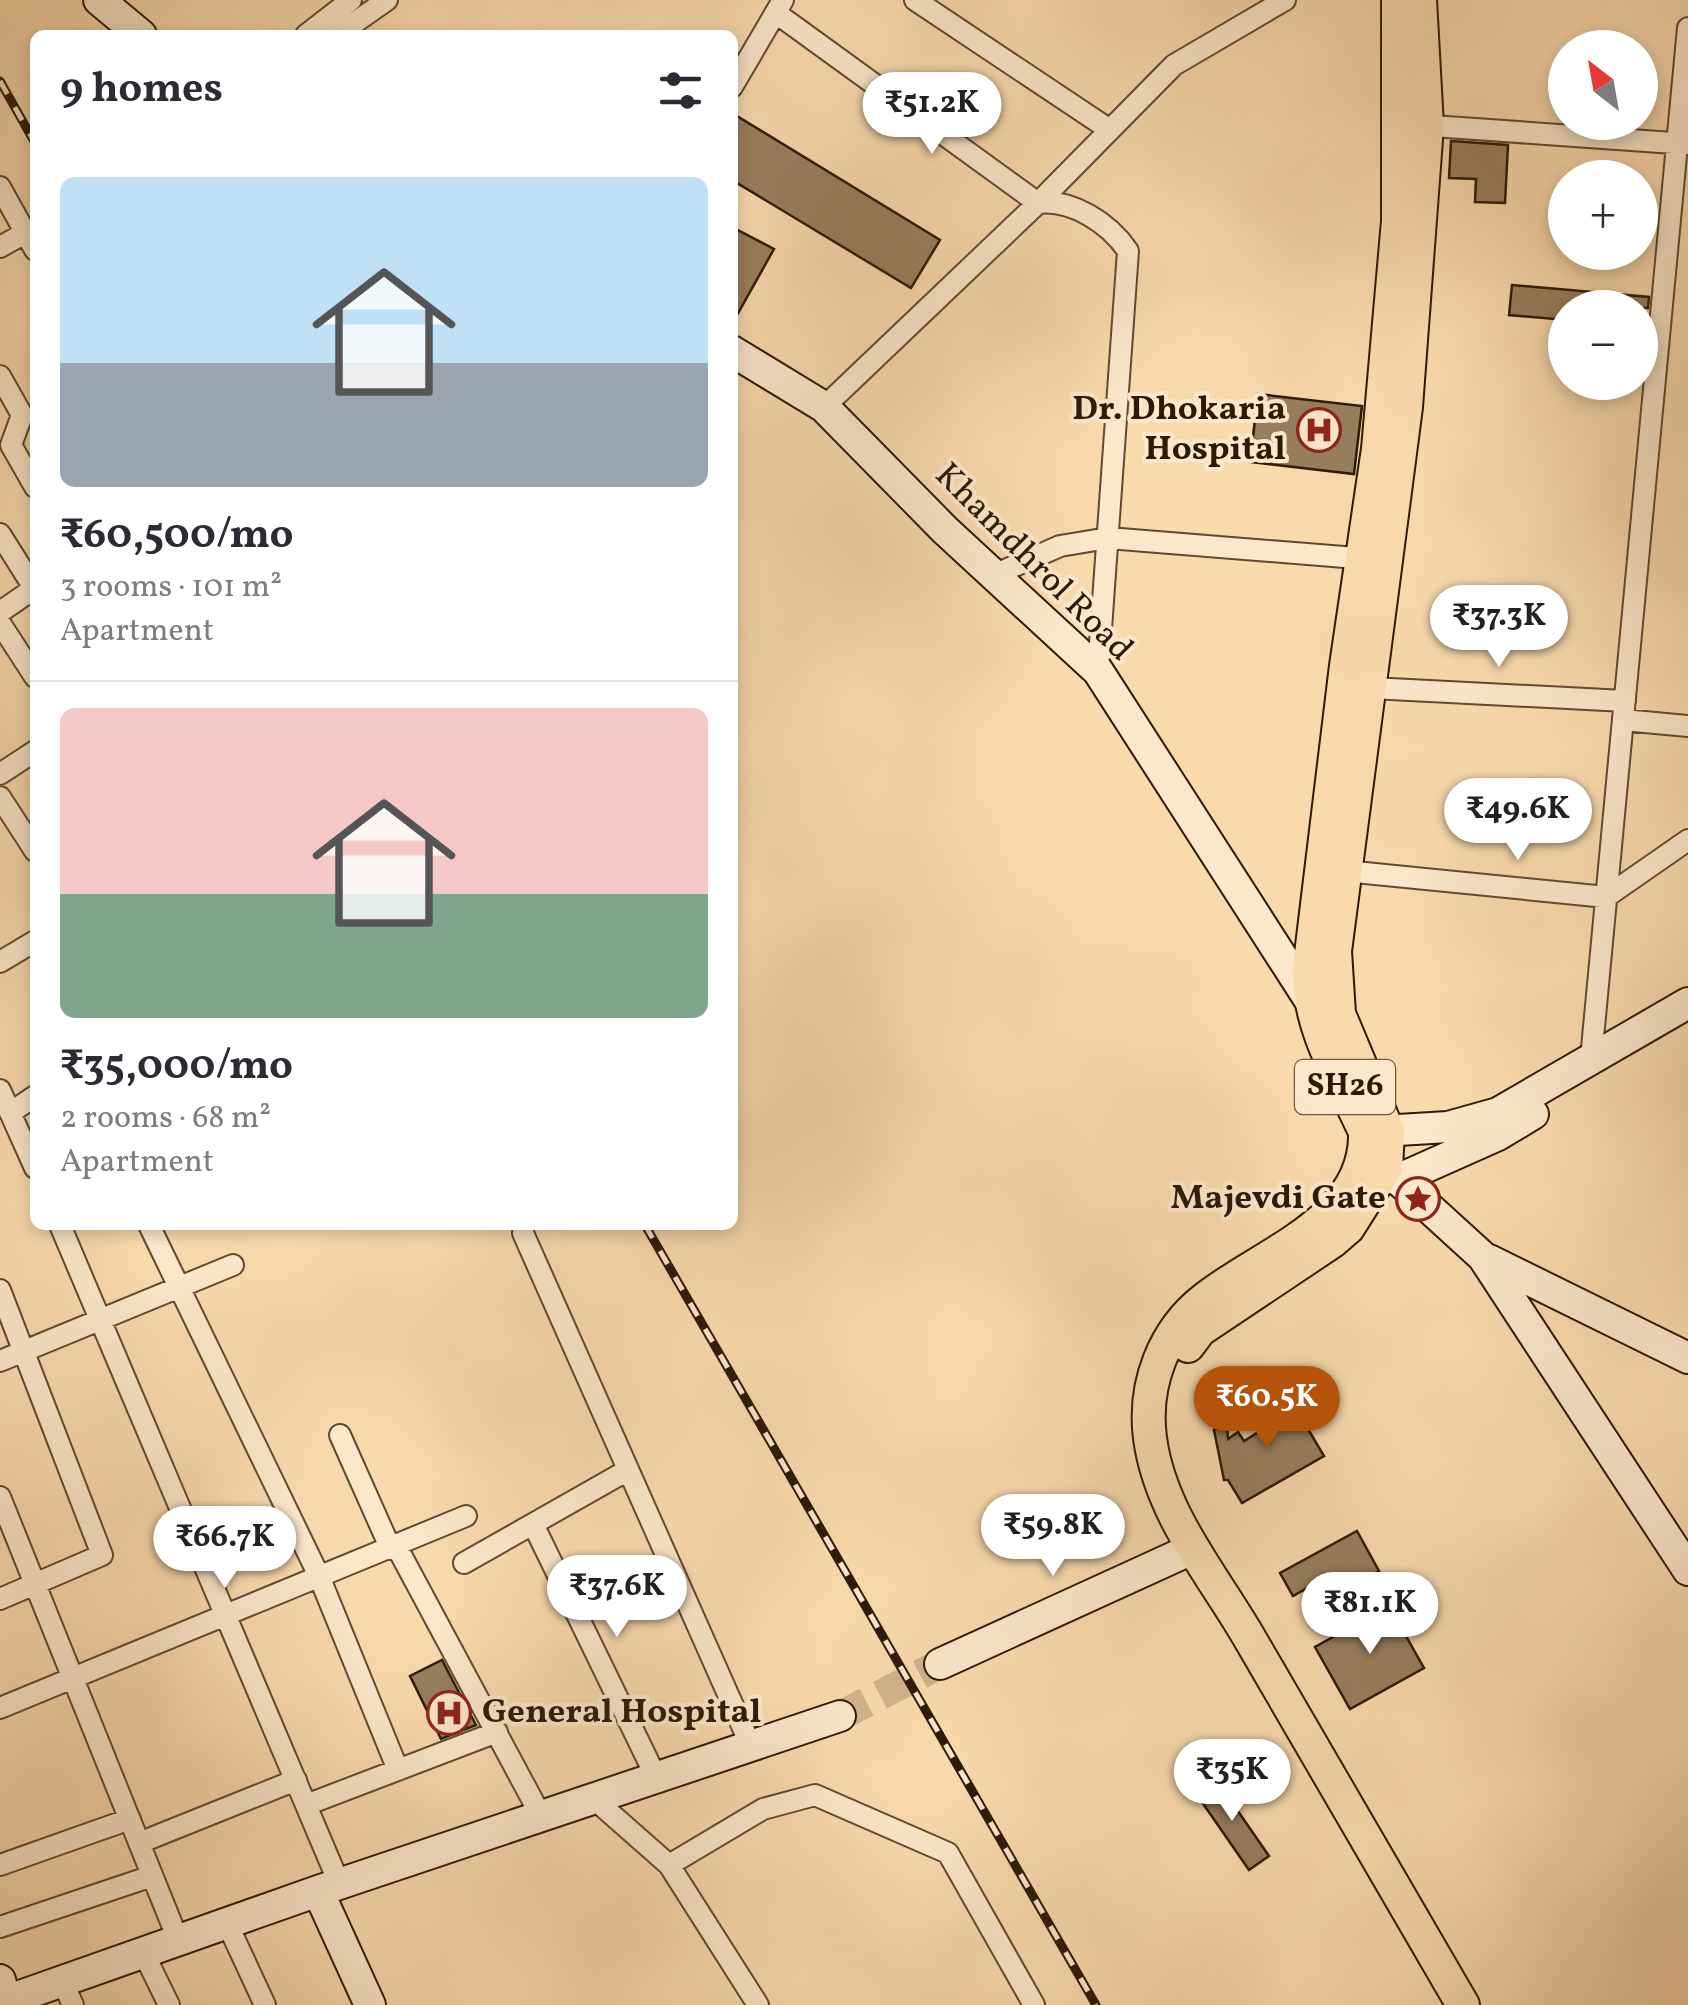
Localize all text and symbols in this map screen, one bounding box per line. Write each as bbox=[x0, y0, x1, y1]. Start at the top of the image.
north arrow bbox=[1548, 30, 1658, 140]
map controls bbox=[1548, 30, 1658, 400]
text: 9 homes bbox=[60, 61, 223, 120]
icon: filters bbox=[653, 63, 708, 118]
pin: ₹51.2K bbox=[851, 72, 1013, 157]
text: ₹51.2K bbox=[885, 82, 979, 126]
button: + bbox=[1548, 160, 1658, 270]
icon: home bbox=[294, 242, 474, 422]
button: − bbox=[1548, 290, 1658, 400]
place label: Dr. Dhokaria Hospital bbox=[1072, 386, 1286, 474]
hospital icon: Dr. Dhokaria Hospital bbox=[1296, 407, 1342, 453]
street label: Khamdhrol Road bbox=[923, 453, 1143, 673]
text: ₹60,500/mo bbox=[60, 507, 294, 566]
text: 3 rooms · 101 m² bbox=[60, 566, 282, 610]
pin: ₹37.3K bbox=[1418, 585, 1580, 670]
text: ₹37.3K bbox=[1452, 595, 1546, 639]
text: Apartment bbox=[60, 610, 214, 654]
icon: home bbox=[294, 773, 474, 953]
pin: ₹49.6K bbox=[1437, 778, 1599, 863]
text: ₹49.6K bbox=[1466, 788, 1570, 832]
text: ₹35,000/mo bbox=[60, 1038, 293, 1097]
road number: SH26 bbox=[1295, 1060, 1395, 1114]
text: 2 rooms · 68 m² bbox=[60, 1097, 271, 1141]
text: Apartment bbox=[60, 1141, 214, 1185]
place label: Majevdi Gate bbox=[1171, 1175, 1386, 1223]
place icon: Majevdi Gate bbox=[1395, 1176, 1441, 1222]
pin: ₹60.5K bbox=[1186, 1366, 1348, 1451]
text: ₹60.5K bbox=[1216, 1376, 1318, 1420]
pin: ₹59.8K bbox=[972, 1494, 1134, 1579]
text: ₹59.8K bbox=[1003, 1504, 1103, 1548]
pin: ₹66.7K bbox=[144, 1506, 306, 1591]
text: ₹66.7K bbox=[175, 1516, 275, 1560]
pin: ₹37.6K bbox=[536, 1555, 698, 1640]
text: ₹37.6K bbox=[569, 1565, 665, 1609]
pin: ₹81.1K bbox=[1289, 1572, 1451, 1657]
text: ₹81.1K bbox=[1323, 1582, 1417, 1626]
place label: General Hospital bbox=[482, 1689, 761, 1737]
hospital icon: General Hospital bbox=[426, 1690, 472, 1736]
pin: ₹35K bbox=[1173, 1739, 1291, 1824]
text: ₹35K bbox=[1196, 1749, 1268, 1793]

